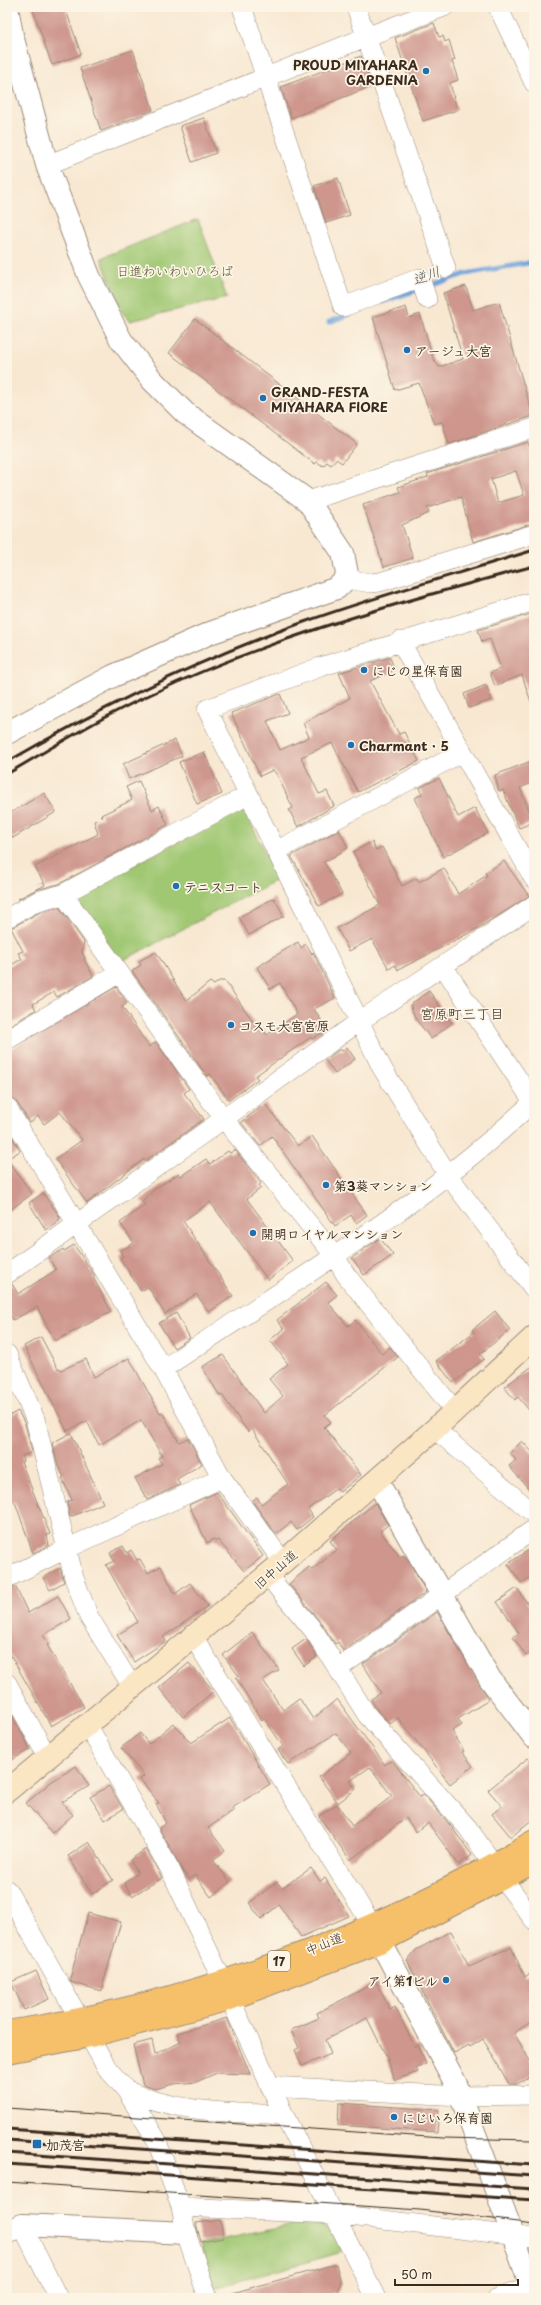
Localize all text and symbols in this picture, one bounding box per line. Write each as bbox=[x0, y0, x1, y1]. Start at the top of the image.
place label: PROUD MIYAHARA GARDENIA bbox=[293, 55, 418, 89]
marker: PROUD MIYAHARA GARDENIA bbox=[421, 66, 431, 76]
water label: 逆川 bbox=[409, 260, 443, 290]
park label: 日進わいわいひろば bbox=[116, 261, 234, 280]
place label: アージュ大宮 bbox=[415, 341, 492, 360]
marker: アージュ大宮 bbox=[402, 345, 412, 355]
place label: GRAND-FESTA MIYAHARA FIORE bbox=[271, 382, 388, 416]
marker: GRAND-FESTA MIYAHARA FIORE bbox=[258, 393, 268, 403]
place label: にじの星保育園 bbox=[372, 661, 463, 680]
marker: にじの星保育園 bbox=[359, 665, 369, 675]
place label: Charmant・5 bbox=[359, 736, 449, 755]
marker: Charmant・5 bbox=[346, 740, 356, 750]
place label: テニスコート bbox=[184, 877, 262, 896]
marker: テニスコート bbox=[171, 881, 181, 891]
district label: 宮原町三丁目 bbox=[420, 1003, 504, 1024]
place label: コスモ大宮宮原 bbox=[239, 1016, 329, 1035]
marker: コスモ大宮宮原 bbox=[226, 1020, 236, 1030]
place label: 第3葵マンション bbox=[334, 1176, 432, 1195]
marker: 第3葵マンション bbox=[321, 1180, 331, 1190]
place label: 開明ロイヤルマンション bbox=[261, 1224, 403, 1243]
marker: 開明ロイヤルマンション bbox=[248, 1228, 258, 1238]
street label: 旧中山道 bbox=[249, 1545, 301, 1593]
street label: 中山道 bbox=[302, 1927, 346, 1959]
road number: 17 bbox=[268, 1951, 290, 1971]
place label: アイ第1ビル bbox=[368, 1971, 438, 1990]
marker: アイ第1ビル bbox=[441, 1975, 451, 1985]
place label: にじいろ保育園 bbox=[402, 2108, 493, 2127]
marker: にじいろ保育園 bbox=[389, 2112, 399, 2122]
place label: 加茂宮 bbox=[46, 2135, 85, 2154]
marker: 加茂宮 bbox=[31, 2138, 43, 2150]
scale bar bbox=[395, 2261, 518, 2287]
text: 50 m bbox=[401, 2265, 432, 2283]

